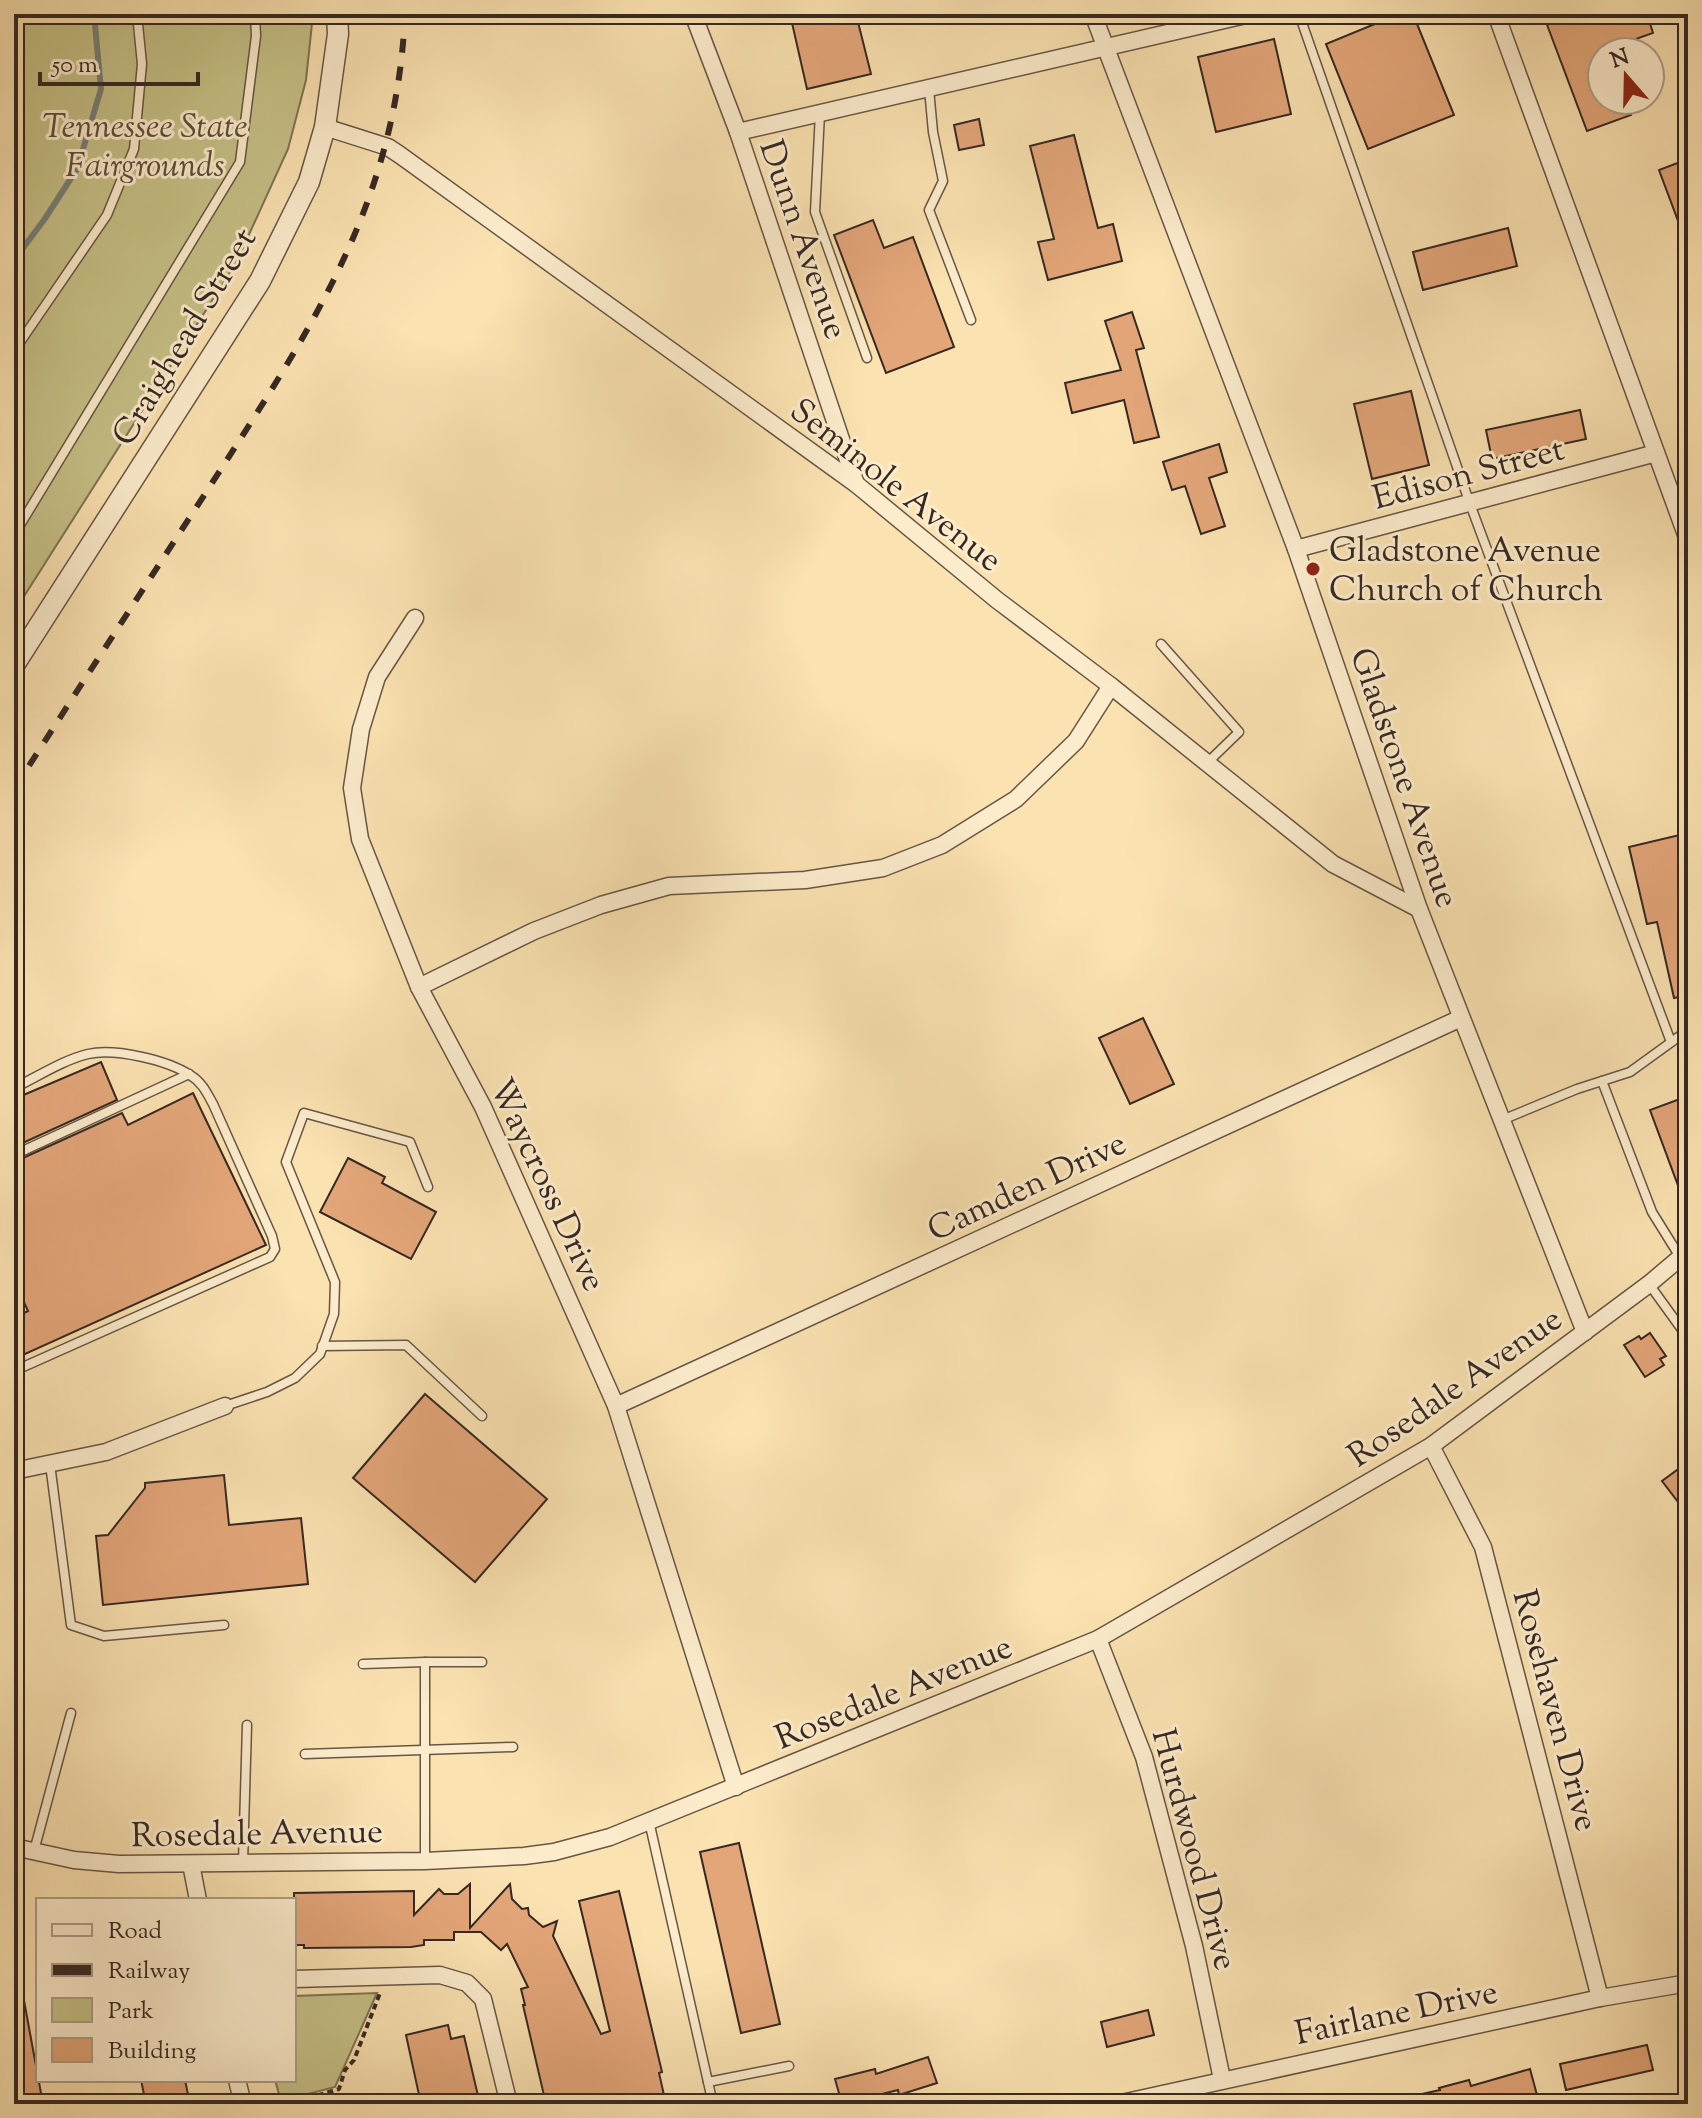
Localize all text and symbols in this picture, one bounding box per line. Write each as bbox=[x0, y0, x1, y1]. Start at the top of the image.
scale bar bbox=[40, 36, 198, 86]
north arrow bbox=[1586, 36, 1666, 116]
text: N bbox=[1606, 42, 1634, 78]
text: 50 m bbox=[50, 49, 98, 83]
park label: Tennessee State Fairgrounds bbox=[42, 104, 248, 192]
street label: Dunn Avenue bbox=[745, 134, 859, 346]
street label: Craighead Street bbox=[102, 219, 271, 456]
street label: Seminole Avenue bbox=[778, 388, 1012, 585]
street label: Edison Street bbox=[1368, 426, 1570, 524]
place label: Gladstone Avenue Church of Church bbox=[1329, 528, 1603, 616]
marker: Gladstone Avenue Church of Church bbox=[1304, 560, 1322, 578]
street label: Gladstone Avenue bbox=[1335, 642, 1470, 915]
street label: Waycross Drive bbox=[475, 1071, 617, 1300]
street label: Camden Drive bbox=[920, 1121, 1135, 1256]
street label: Rosedale Avenue bbox=[1339, 1297, 1573, 1481]
street label: Rosehaven Drive bbox=[1498, 1585, 1609, 1837]
street label: Rosedale Avenue bbox=[768, 1624, 1020, 1764]
street label: Hurdwood Drive bbox=[1137, 1724, 1248, 1976]
street label: Rosedale Avenue bbox=[131, 1809, 383, 1862]
legend bbox=[36, 1898, 296, 2082]
text: Road bbox=[108, 1915, 162, 1949]
text: Railway bbox=[108, 1955, 190, 1989]
street label: Fairlane Drive bbox=[1291, 1969, 1503, 2060]
text: Park bbox=[108, 1995, 154, 2029]
text: Building bbox=[108, 2035, 197, 2069]

